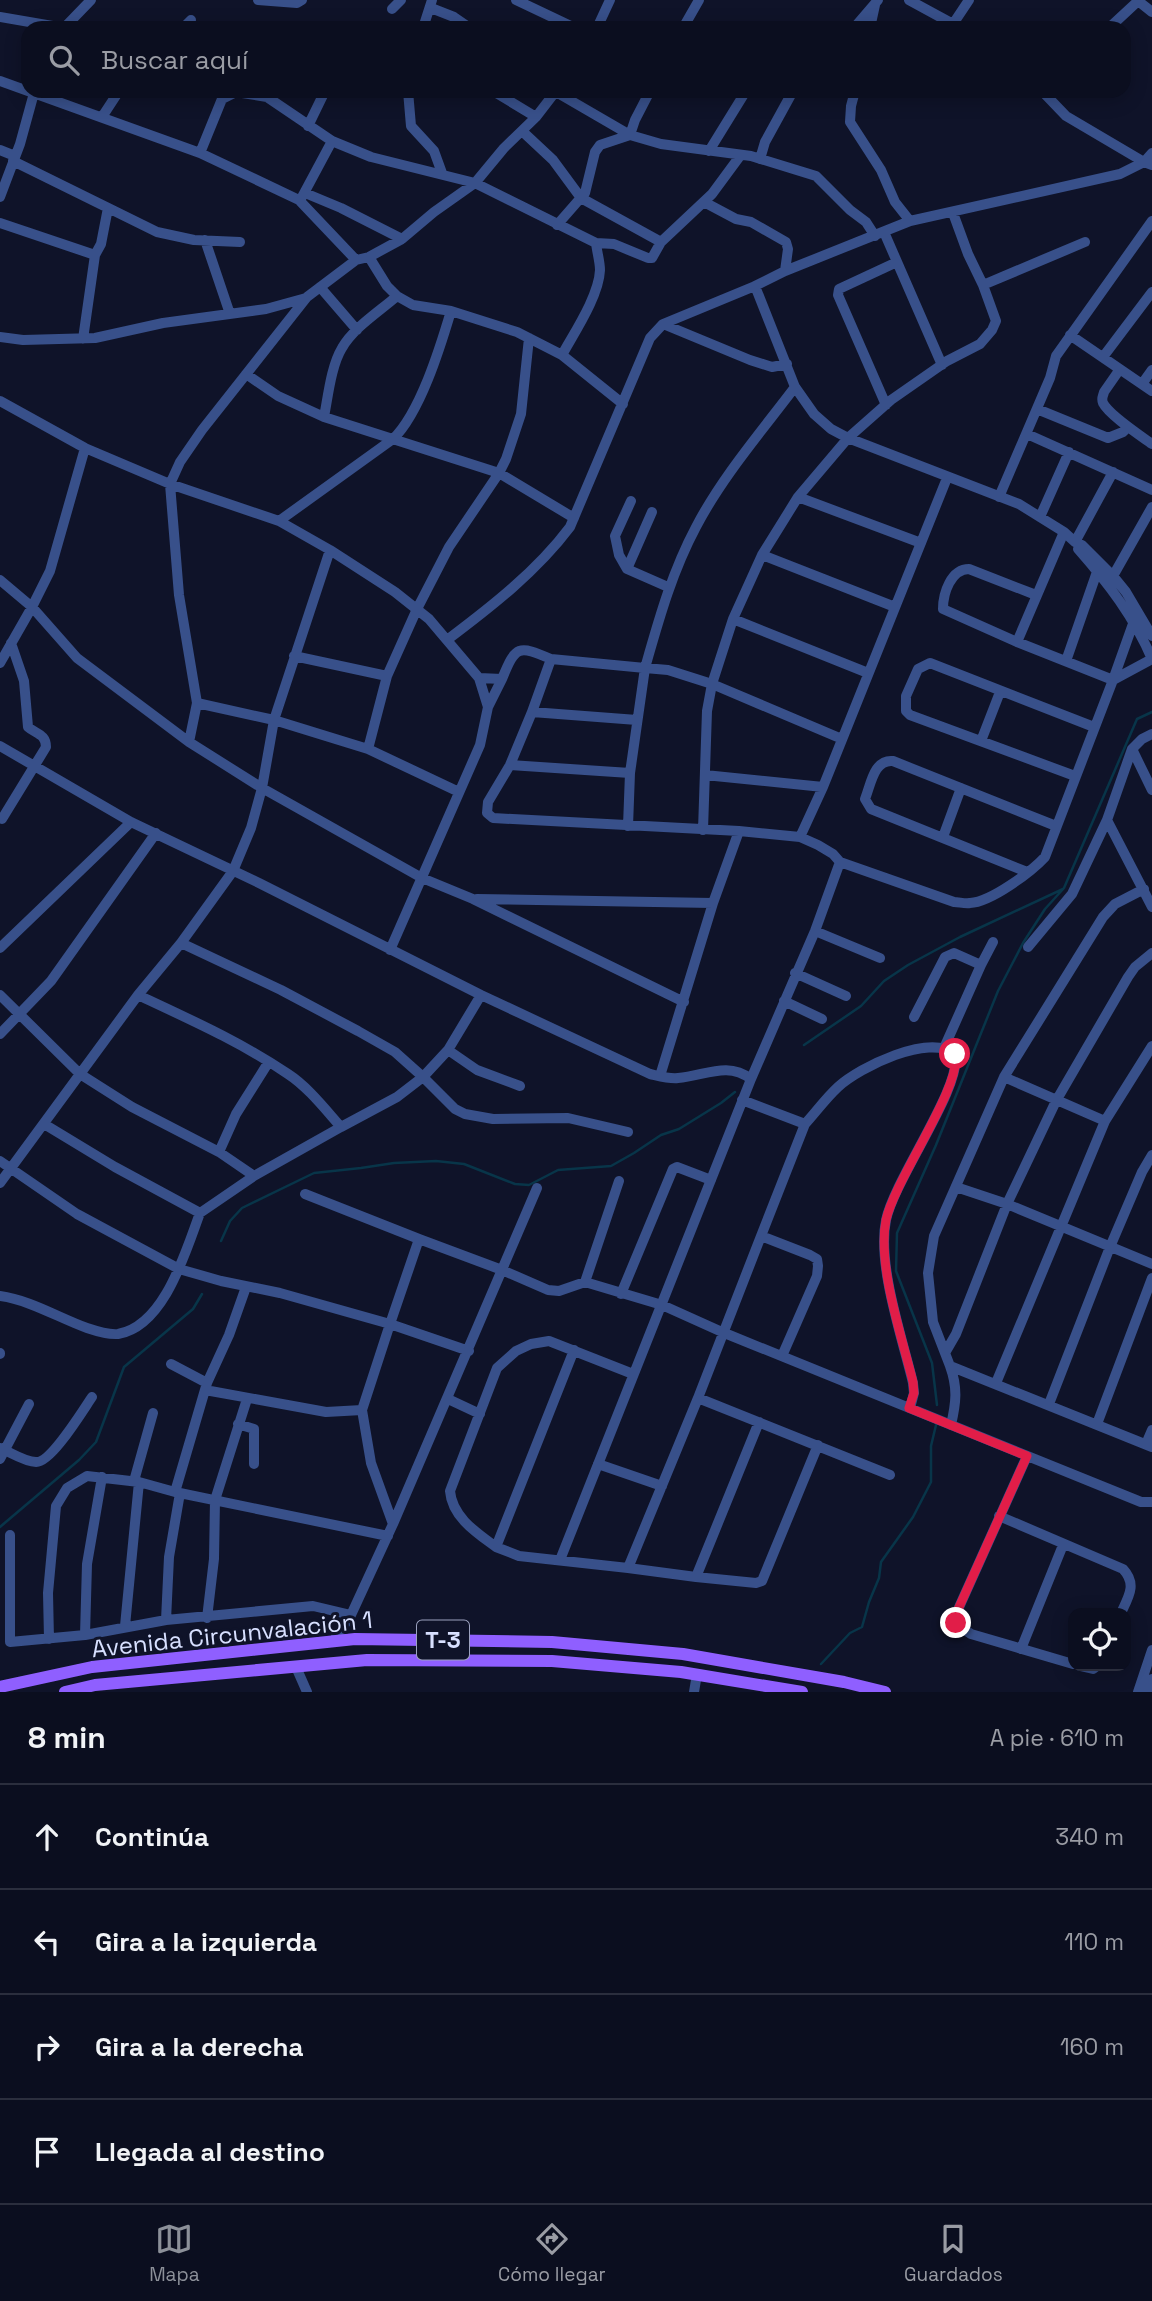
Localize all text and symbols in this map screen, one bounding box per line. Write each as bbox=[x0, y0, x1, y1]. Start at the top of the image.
search box bbox=[21, 21, 1131, 98]
icon: search bbox=[45, 41, 83, 79]
text: Buscar aquí bbox=[101, 43, 248, 77]
route start bbox=[939, 1038, 970, 1069]
street label: Avenida Circunvalación 1 bbox=[90, 1604, 374, 1664]
route end bbox=[940, 1607, 971, 1638]
map controls bbox=[1068, 1608, 1131, 1671]
button: locate bbox=[1068, 1608, 1131, 1671]
road number: T-3 bbox=[417, 1620, 469, 1660]
text: 8 min bbox=[28, 1718, 106, 1757]
text: A pie · 610 m bbox=[990, 1723, 1124, 1753]
icon: ahead bbox=[28, 1818, 66, 1856]
text: Continúa bbox=[95, 1820, 209, 1854]
text: 340 m bbox=[1055, 1822, 1124, 1852]
icon: left bbox=[28, 1923, 66, 1961]
text: Gira a la izquierda bbox=[95, 1925, 317, 1959]
text: 110 m bbox=[1064, 1927, 1124, 1957]
icon: right bbox=[28, 2028, 66, 2066]
text: Gira a la derecha bbox=[95, 2030, 304, 2064]
text: 160 m bbox=[1060, 2032, 1124, 2062]
icon: arrive bbox=[28, 2133, 66, 2171]
text: Llegada al destino bbox=[95, 2135, 325, 2169]
tab: Mapa bbox=[149, 2220, 200, 2287]
tab: Cómo llegar bbox=[498, 2220, 606, 2287]
tab: Guardados bbox=[904, 2220, 1003, 2287]

